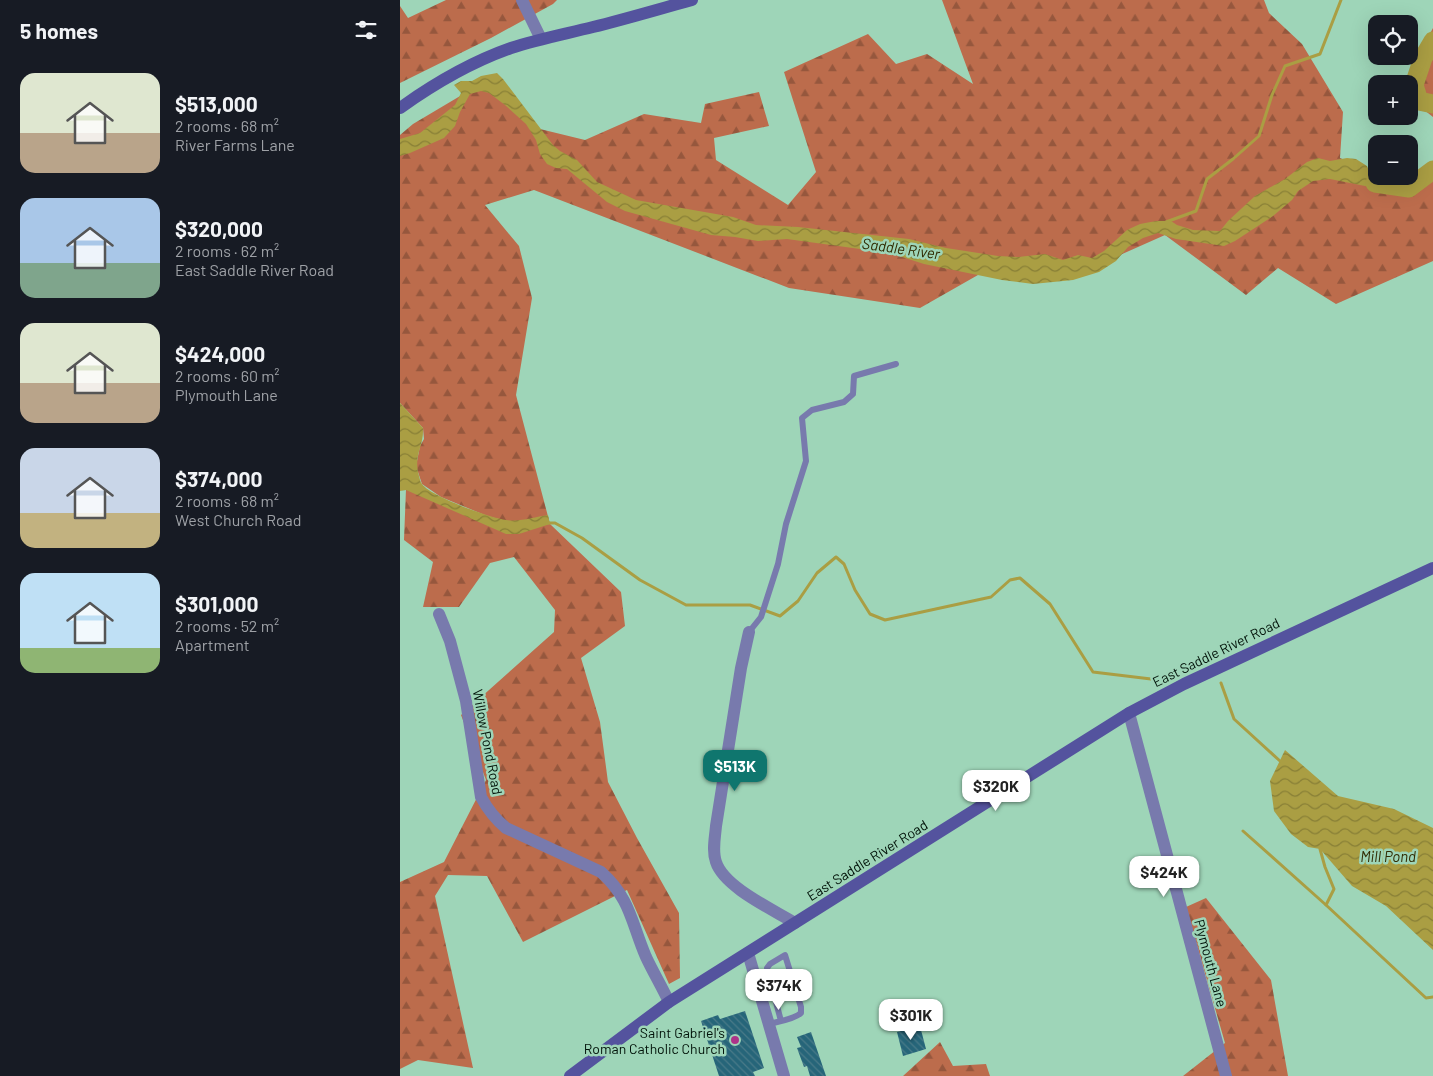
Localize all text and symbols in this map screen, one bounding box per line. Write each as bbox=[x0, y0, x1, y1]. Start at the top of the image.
map controls bbox=[1368, 15, 1418, 185]
button: locate bbox=[1368, 15, 1418, 65]
icon: filters bbox=[352, 16, 380, 44]
text: 5 homes bbox=[20, 18, 98, 43]
button: + bbox=[1368, 75, 1418, 125]
text: $513,000 bbox=[175, 91, 258, 116]
icon: home bbox=[60, 93, 120, 153]
text: 2 rooms · 68 m² bbox=[175, 116, 279, 135]
text: River Farms Lane bbox=[175, 135, 295, 154]
button: − bbox=[1368, 135, 1418, 185]
text: $320,000 bbox=[175, 216, 263, 241]
icon: home bbox=[60, 218, 120, 278]
water label: Saddle River bbox=[861, 234, 942, 262]
text: 2 rooms · 62 m² bbox=[175, 241, 279, 260]
text: East Saddle River Road bbox=[175, 260, 334, 279]
text: $424,000 bbox=[175, 341, 265, 366]
icon: home bbox=[60, 343, 120, 403]
text: 2 rooms · 60 m² bbox=[175, 366, 280, 385]
text: Plymouth Lane bbox=[175, 385, 278, 404]
text: $374,000 bbox=[175, 466, 262, 491]
icon: home bbox=[60, 468, 120, 528]
text: 2 rooms · 68 m² bbox=[175, 491, 279, 510]
text: West Church Road bbox=[175, 510, 302, 529]
text: $301,000 bbox=[175, 591, 258, 616]
icon: home bbox=[60, 593, 120, 653]
street label: East Saddle River Road bbox=[1150, 614, 1282, 690]
text: 2 rooms · 52 m² bbox=[175, 616, 279, 635]
text: Apartment bbox=[175, 635, 250, 654]
street label: Willow Pond Road bbox=[469, 688, 507, 796]
pin: $513K bbox=[700, 750, 770, 792]
text: $513K bbox=[714, 756, 756, 775]
pin: $320K bbox=[961, 770, 1031, 812]
text: $320K bbox=[973, 776, 1019, 795]
street label: East Saddle River Road bbox=[803, 816, 931, 904]
water label: Mill Pond bbox=[1360, 847, 1416, 865]
pin: $424K bbox=[1129, 856, 1199, 898]
text: $424K bbox=[1140, 862, 1188, 881]
street label: Plymouth Lane bbox=[1191, 917, 1231, 1009]
pin: $374K bbox=[744, 968, 814, 1011]
text: $374K bbox=[756, 975, 802, 994]
pin: $301K bbox=[876, 998, 946, 1041]
text: $301K bbox=[890, 1005, 932, 1024]
place label: Saint Gabriel's Roman Catholic Church bbox=[584, 1024, 725, 1057]
marker: Saint Gabriel's Roman Catholic Church bbox=[729, 1034, 741, 1046]

